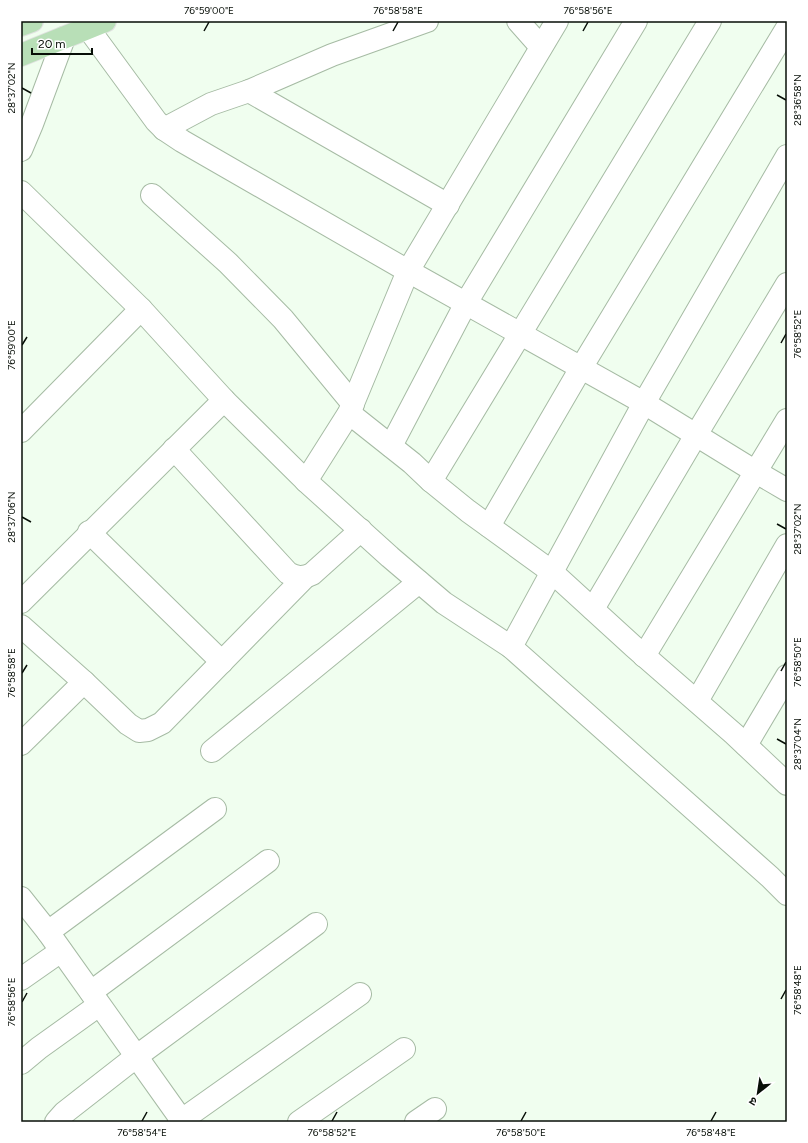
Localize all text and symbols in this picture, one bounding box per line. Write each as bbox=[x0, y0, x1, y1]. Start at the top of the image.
text: 76°59'00"E bbox=[184, 4, 234, 17]
text: 76°58'58"E bbox=[373, 4, 423, 17]
text: 76°58'56"E bbox=[563, 4, 613, 17]
scale bar bbox=[32, 30, 92, 56]
text: 20 m bbox=[38, 37, 66, 51]
text: 28°37'02"N bbox=[5, 62, 18, 114]
text: 28°36'58"N bbox=[791, 74, 804, 126]
text: 76°58'52"E bbox=[791, 309, 804, 359]
text: 76°59'00"E bbox=[5, 320, 18, 370]
text: 28°37'06"N bbox=[5, 491, 18, 543]
text: 28°37'02"N bbox=[791, 503, 804, 555]
text: 76°58'50"E bbox=[791, 637, 804, 687]
text: 76°58'58"E bbox=[5, 648, 18, 698]
text: 28°37'04"N bbox=[791, 718, 804, 770]
text: 76°58'48"E bbox=[791, 965, 804, 1015]
text: 76°58'56"E bbox=[5, 977, 18, 1027]
north arrow bbox=[738, 1073, 778, 1113]
text: उ bbox=[747, 1094, 759, 1108]
text: 76°58'54"E bbox=[117, 1126, 167, 1139]
text: 76°58'52"E bbox=[307, 1126, 357, 1139]
text: 76°58'50"E bbox=[496, 1126, 546, 1139]
text: 76°58'48"E bbox=[686, 1126, 736, 1139]

